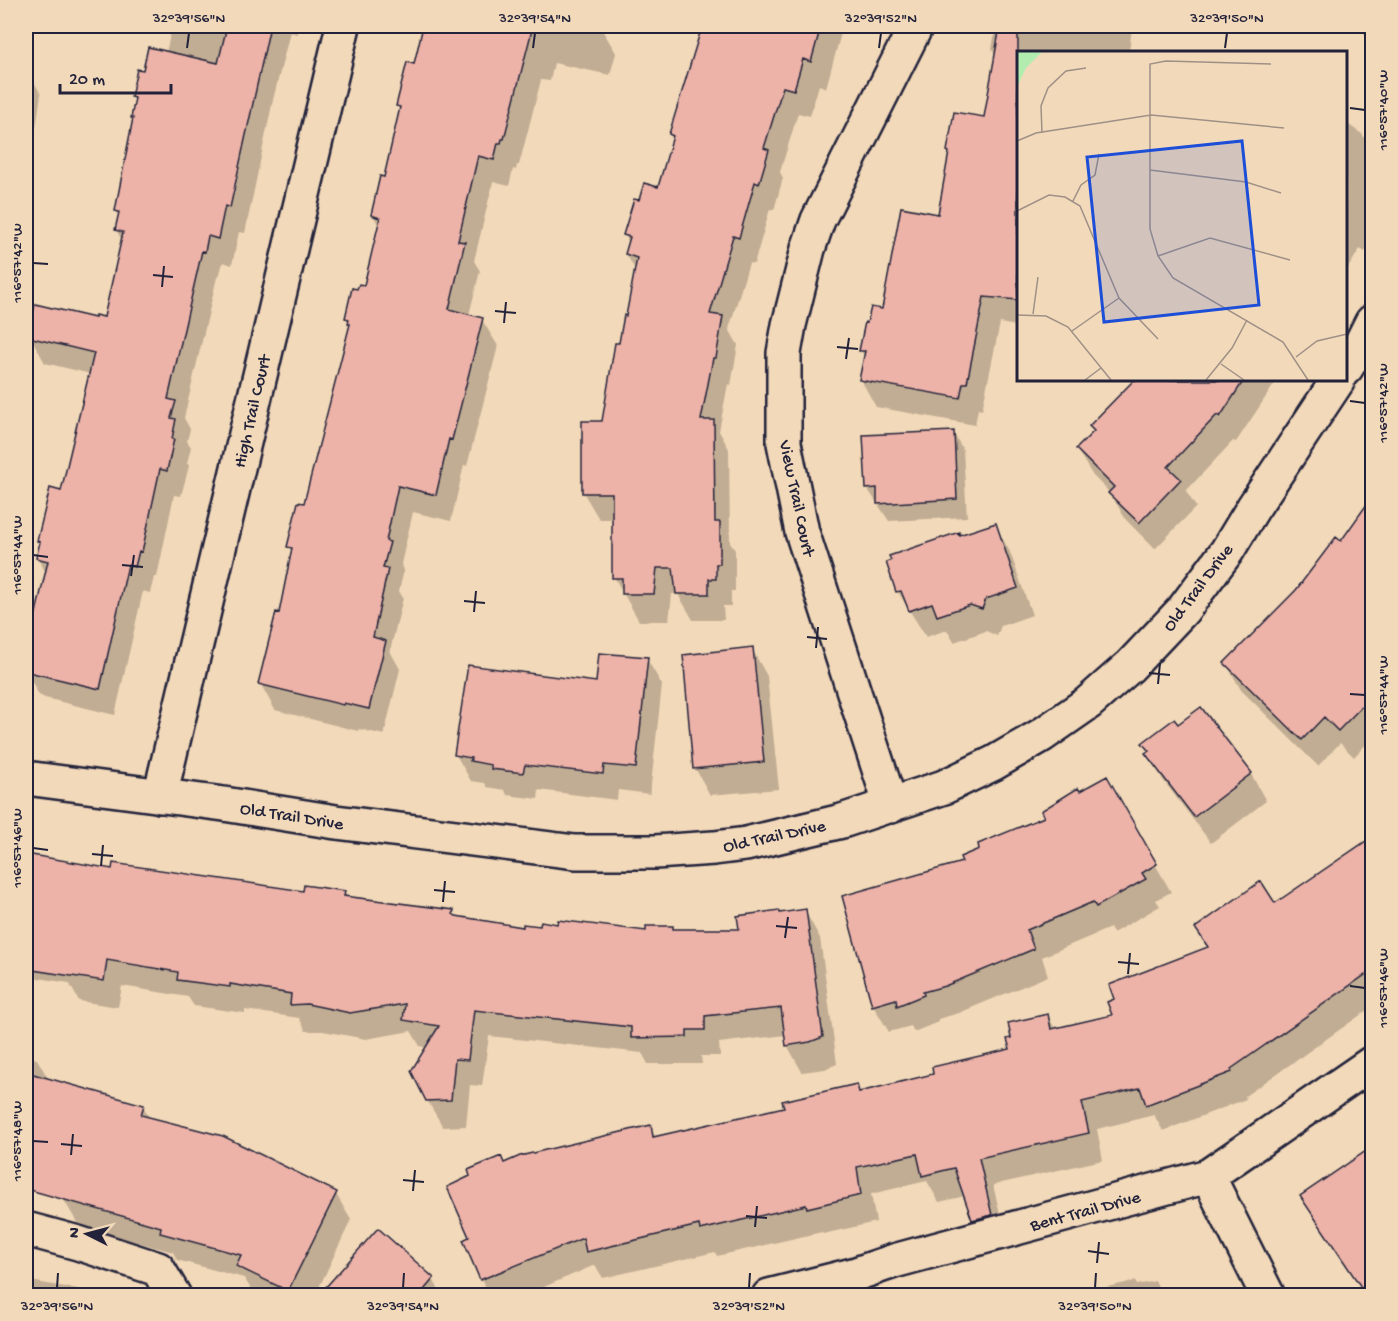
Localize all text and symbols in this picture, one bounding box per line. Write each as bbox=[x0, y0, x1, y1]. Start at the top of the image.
text: 32°39'56"N bbox=[152, 10, 225, 28]
text: 32°39'54"N bbox=[498, 10, 571, 28]
text: 32°39'52"N bbox=[844, 10, 917, 28]
text: 32°39'50"N bbox=[1189, 10, 1264, 28]
inset map bbox=[1017, 51, 1347, 381]
scale bar bbox=[60, 57, 171, 95]
text: 116°57'40"W bbox=[1375, 69, 1393, 151]
text: 20 m bbox=[69, 70, 105, 91]
text: 116°57'42"W bbox=[9, 223, 27, 304]
street label: High Trail Court bbox=[230, 352, 277, 470]
text: 116°57'42"W bbox=[1375, 363, 1393, 444]
street label: View Trail Court bbox=[773, 438, 818, 560]
text: 116°57'44"W bbox=[9, 515, 27, 596]
street label: Old Trail Drive bbox=[1159, 540, 1239, 636]
text: 116°57'44"W bbox=[1375, 655, 1393, 736]
street label: Old Trail Drive bbox=[238, 799, 345, 836]
text: 116°57'46"W bbox=[9, 808, 27, 889]
street label: Old Trail Drive bbox=[721, 816, 828, 859]
text: 116°57'46"W bbox=[1375, 948, 1393, 1029]
text: 116°57'48"W bbox=[9, 1101, 27, 1182]
street label: Bent Trail Drive bbox=[1027, 1187, 1144, 1237]
north arrow bbox=[57, 1204, 117, 1264]
text: N bbox=[66, 1226, 86, 1239]
text: 32°39'56"N bbox=[20, 1298, 93, 1316]
text: 32°39'54"N bbox=[366, 1298, 439, 1316]
text: 32°39'52"N bbox=[712, 1298, 785, 1316]
text: 32°39'50"N bbox=[1057, 1298, 1132, 1316]

